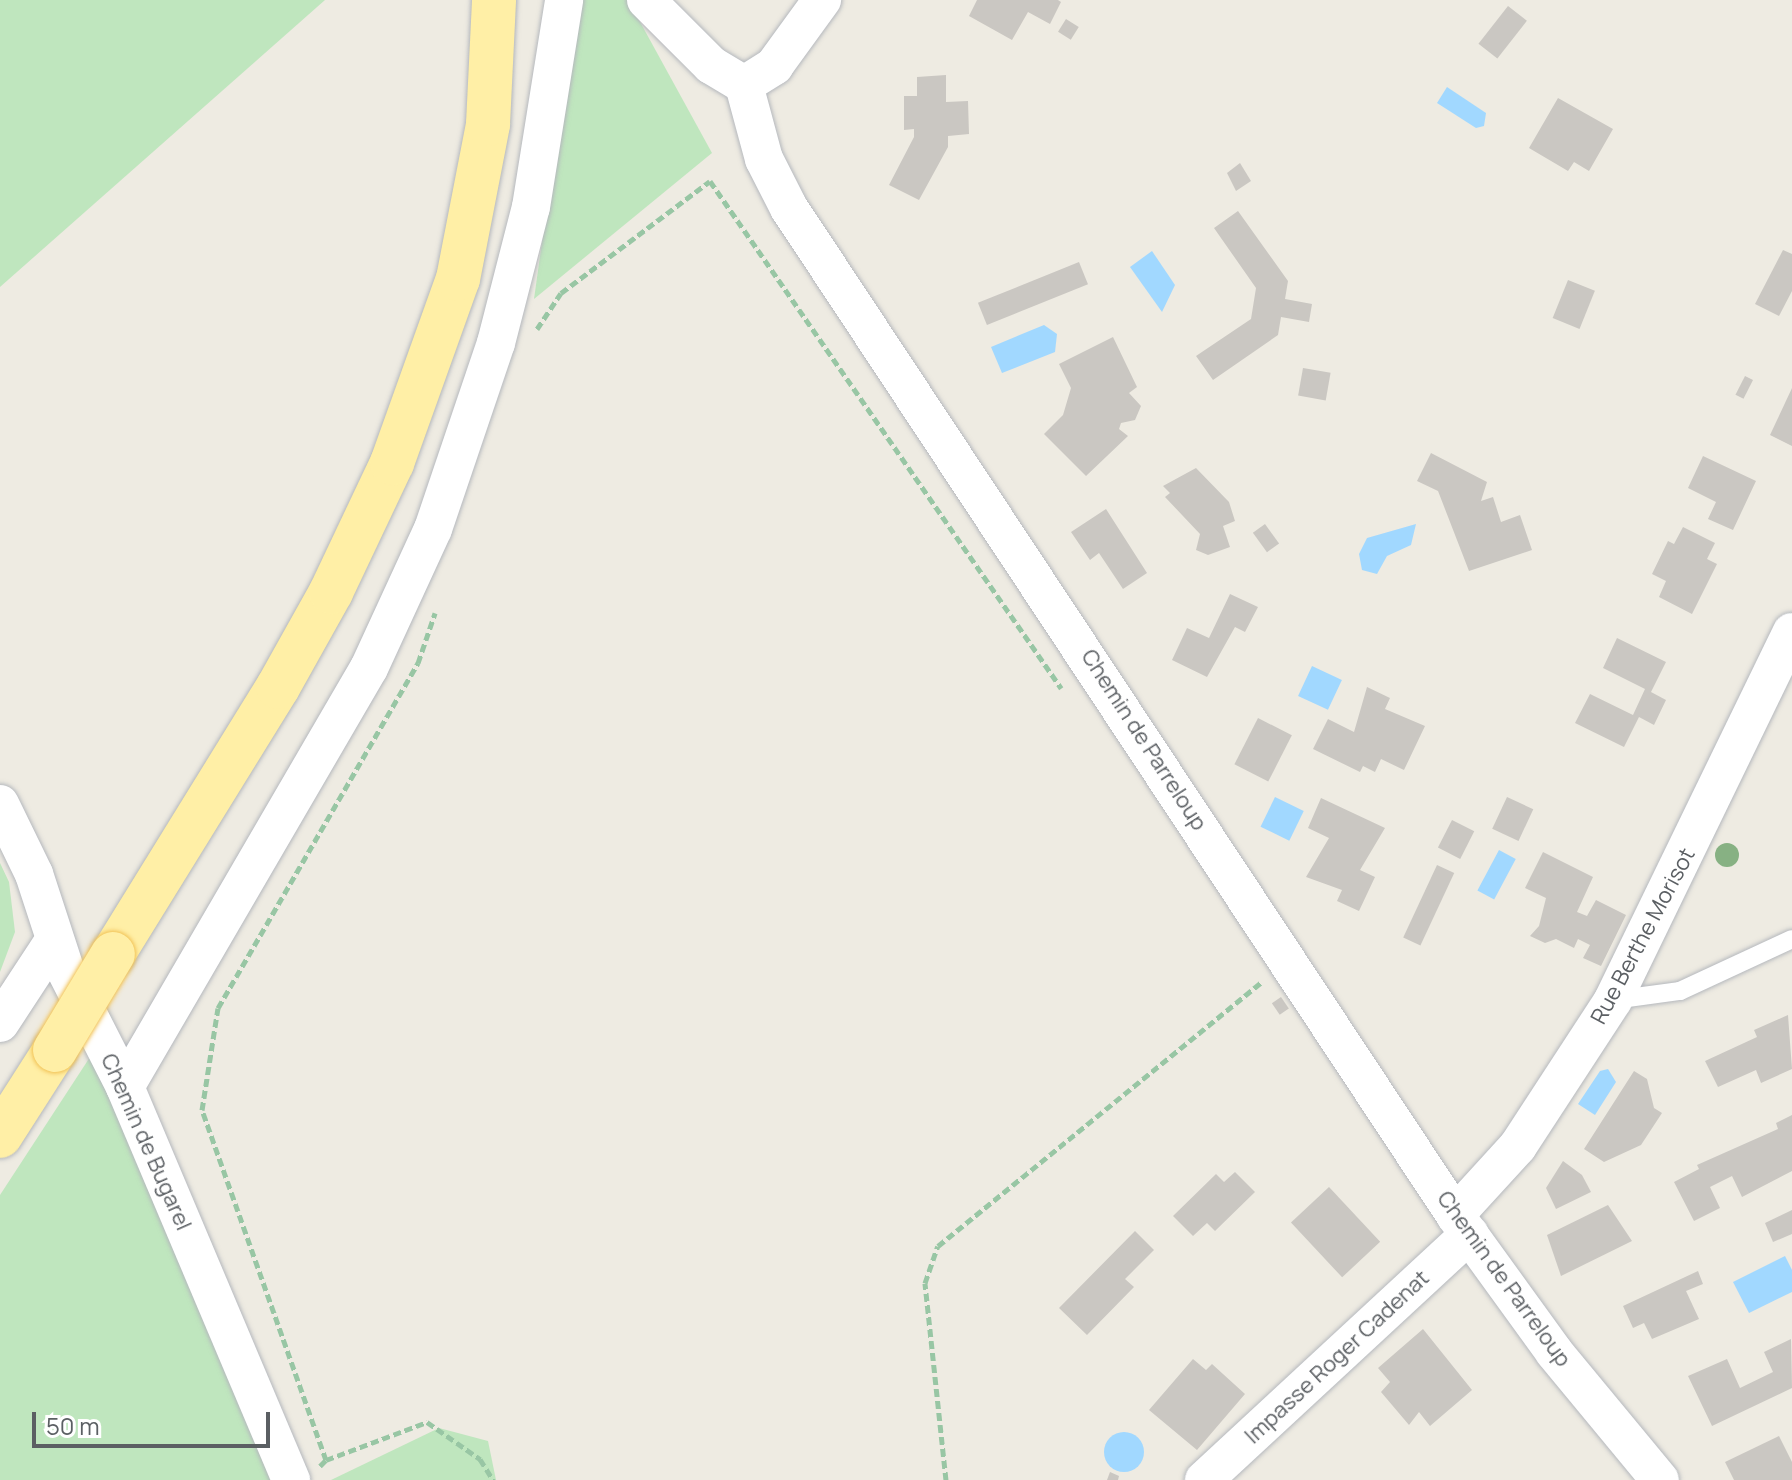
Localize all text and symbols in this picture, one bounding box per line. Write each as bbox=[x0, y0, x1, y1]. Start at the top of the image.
street label: Chemin de Parreloup bbox=[1076, 644, 1212, 836]
street label: Rue Berthe Morisot bbox=[1585, 843, 1701, 1029]
street label: Chemin de Bugarel bbox=[95, 1050, 197, 1234]
street label: Chemin de Parreloup bbox=[1431, 1186, 1577, 1372]
street label: Impasse Roger Cadenat bbox=[1239, 1265, 1435, 1449]
scale bar bbox=[36, 1396, 274, 1446]
text: 50 m bbox=[46, 1409, 100, 1442]

